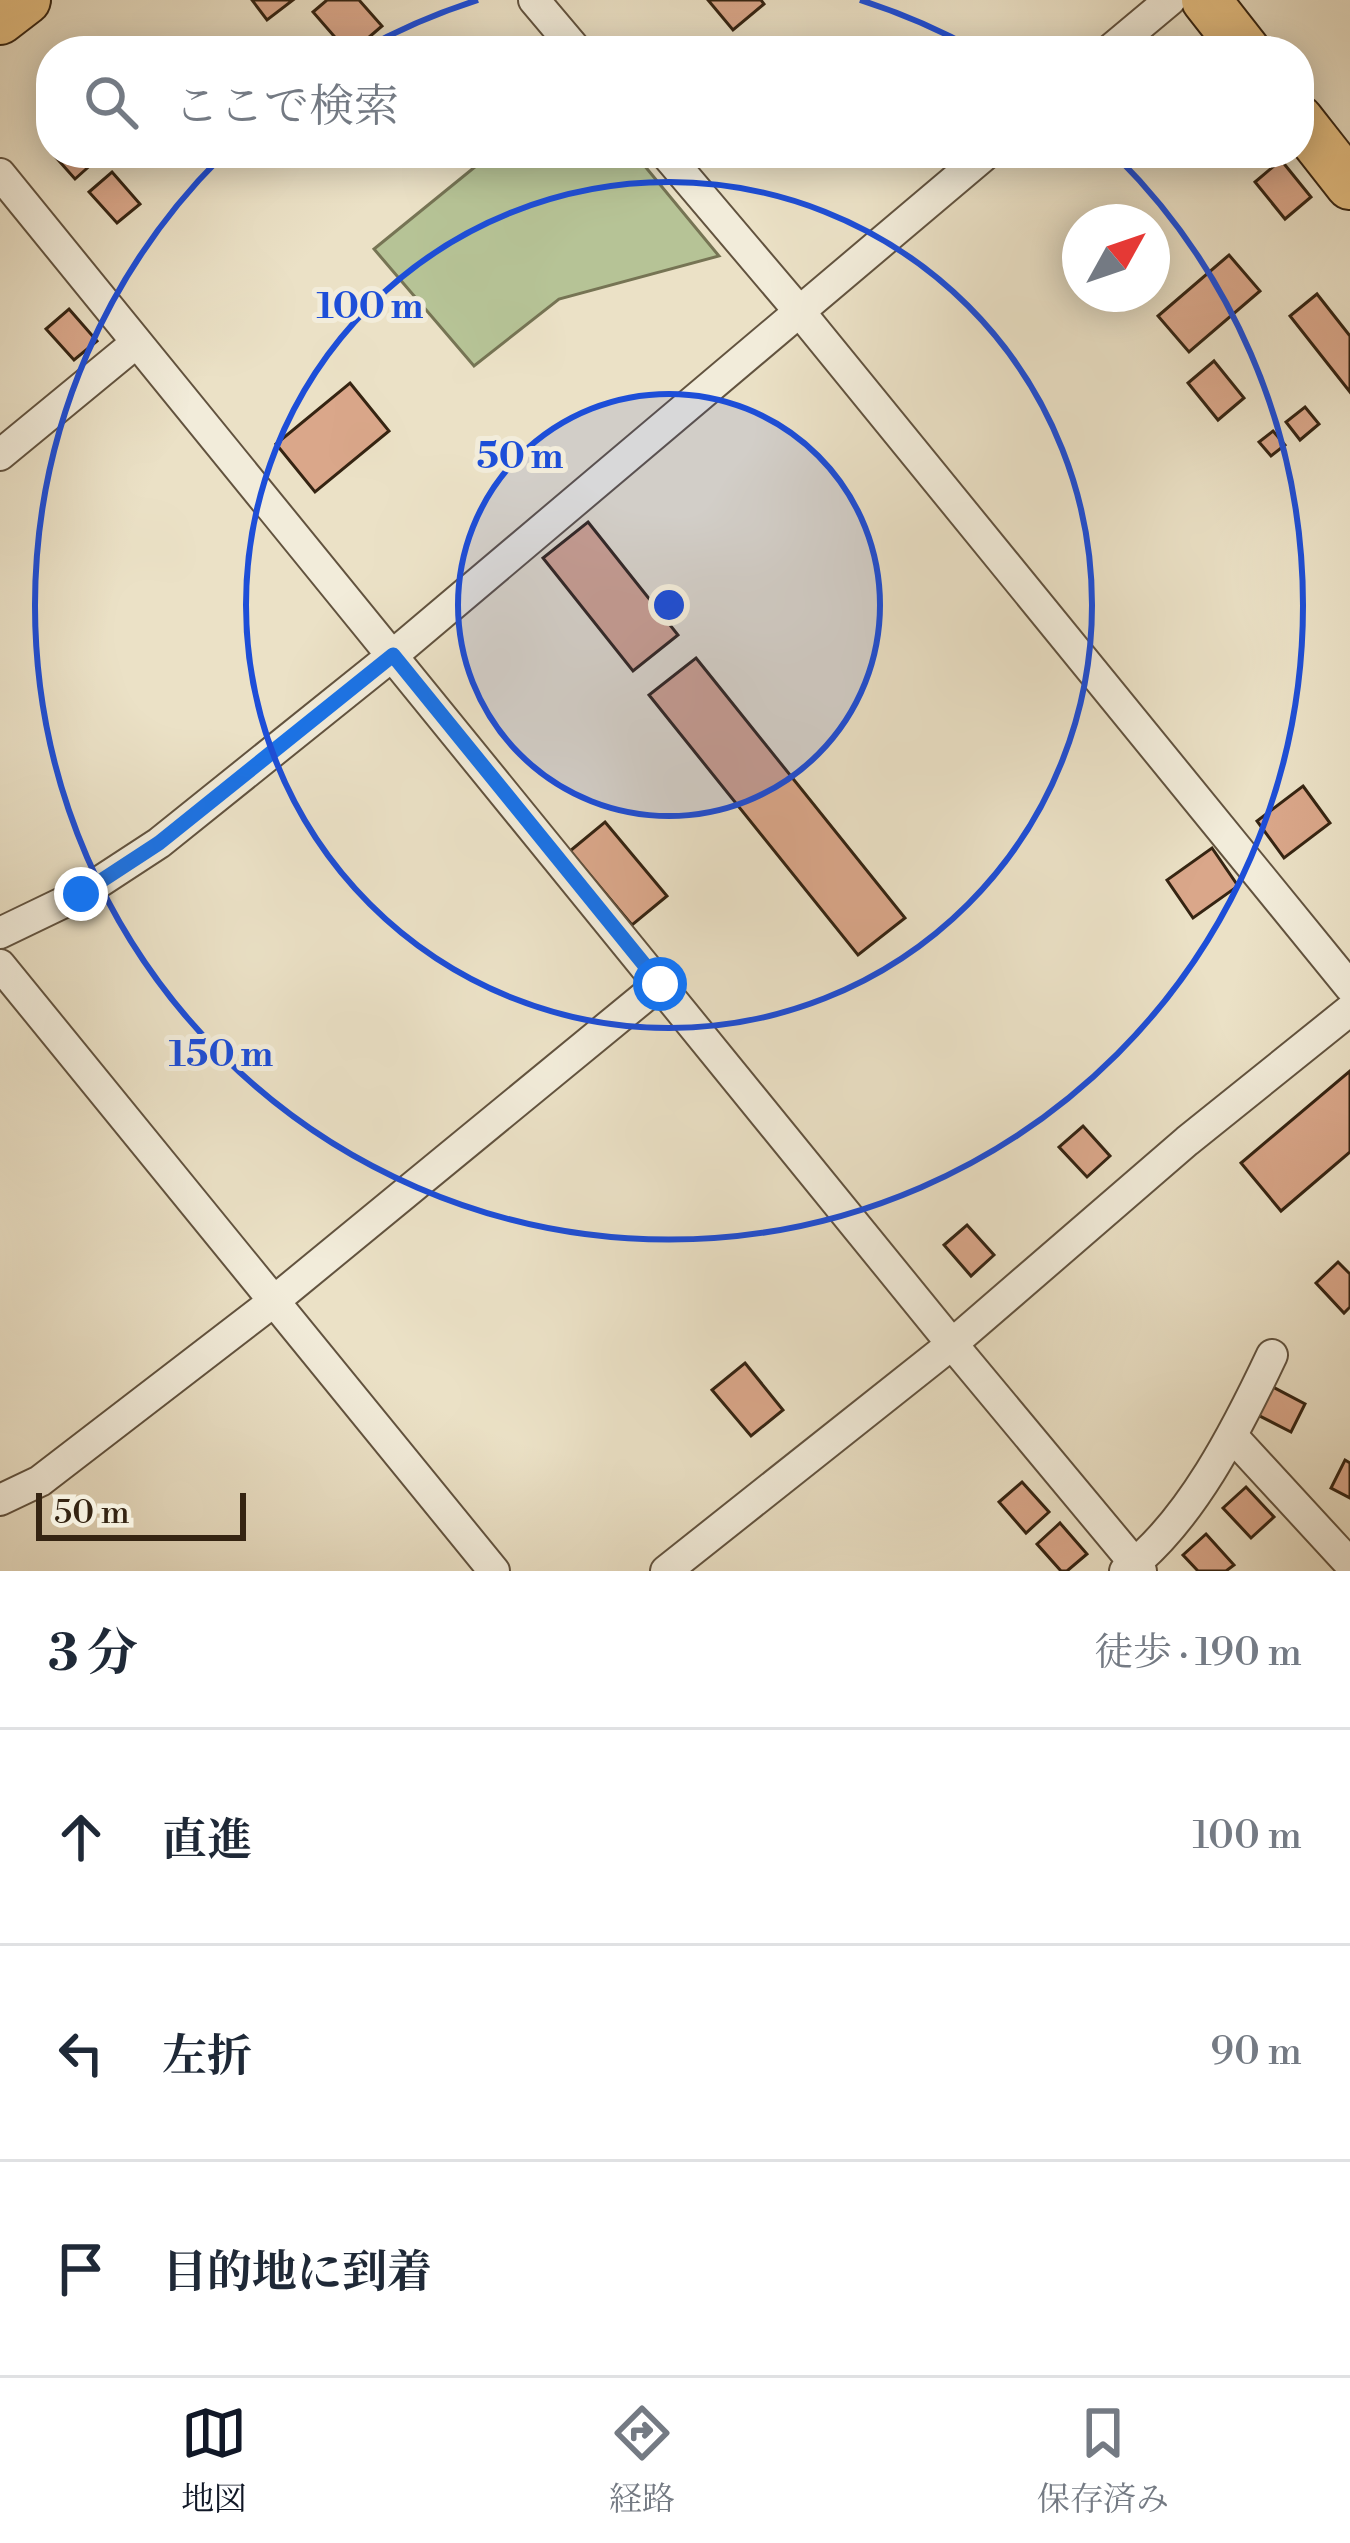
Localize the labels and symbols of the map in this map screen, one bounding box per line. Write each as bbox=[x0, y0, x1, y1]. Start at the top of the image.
north arrow bbox=[1062, 204, 1170, 312]
text: 100 m bbox=[317, 285, 424, 330]
text: 50 m bbox=[476, 435, 564, 480]
centre of rings bbox=[648, 584, 690, 626]
route end bbox=[54, 867, 108, 921]
route start bbox=[633, 957, 687, 1011]
text: 150 m bbox=[169, 1033, 273, 1078]
scale bar bbox=[36, 1487, 246, 1540]

